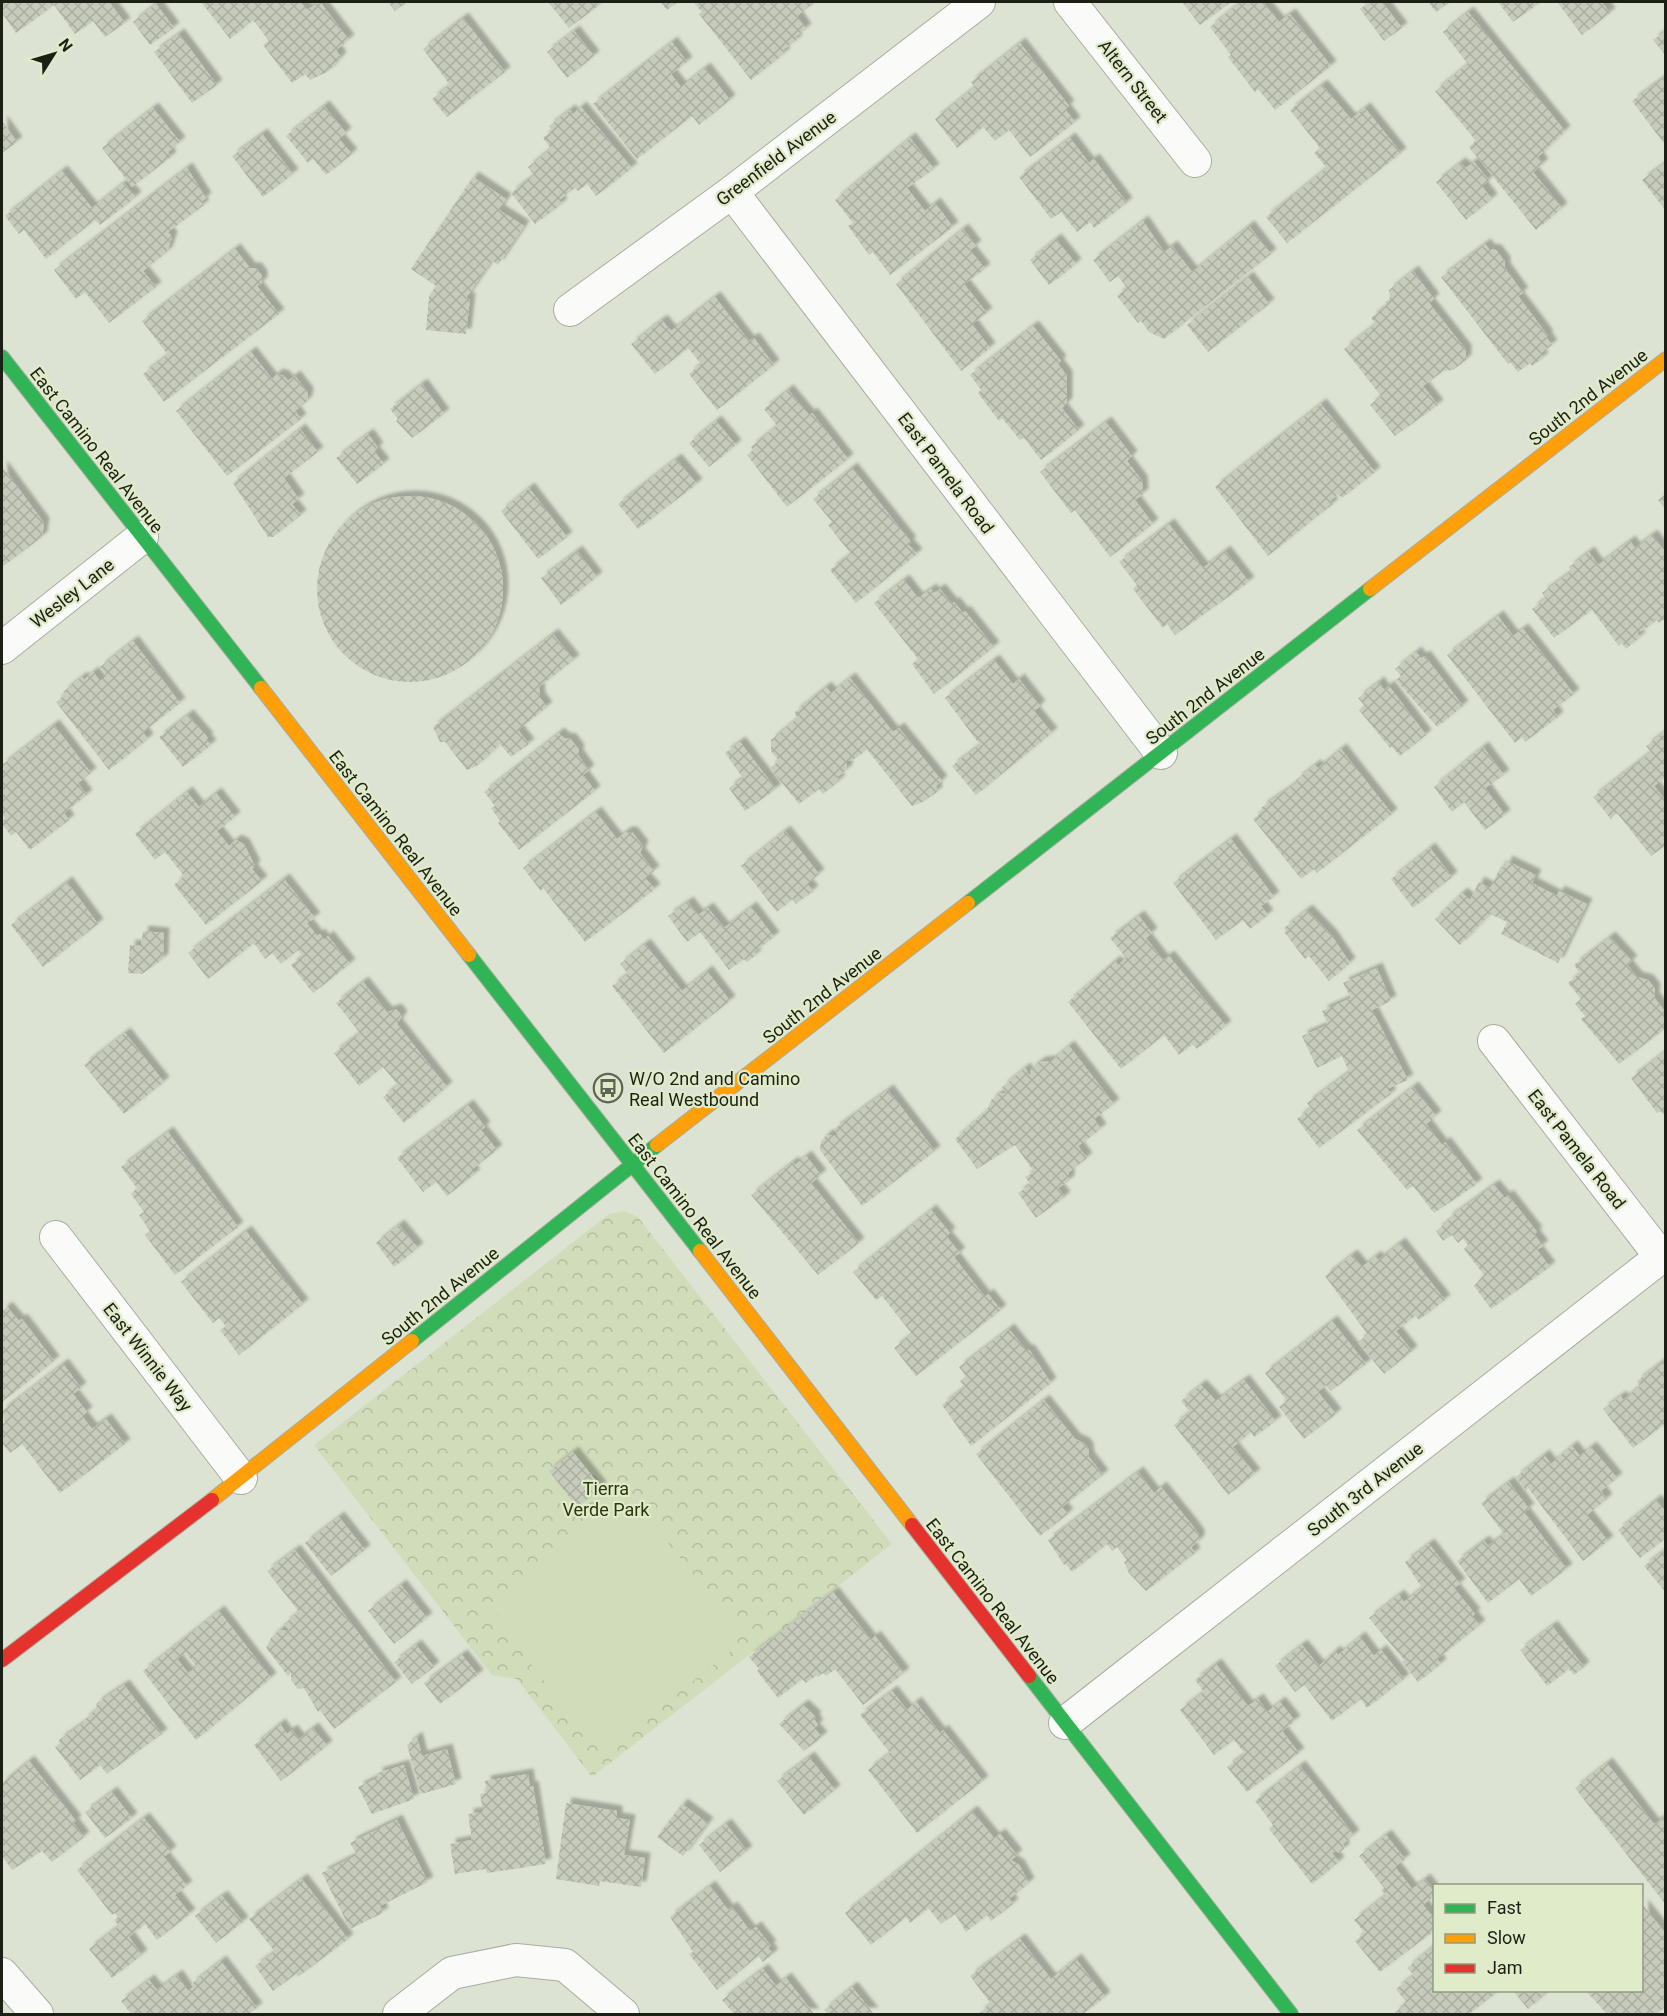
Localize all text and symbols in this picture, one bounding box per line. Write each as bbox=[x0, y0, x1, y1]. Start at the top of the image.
north arrow bbox=[24, 24, 84, 84]
text: N bbox=[55, 35, 77, 56]
street label: Altern Street bbox=[1094, 35, 1172, 127]
street label: Greenfield Avenue bbox=[712, 106, 840, 210]
street label: South 2nd Avenue bbox=[1525, 344, 1651, 450]
street label: East Camino Real Avenue bbox=[26, 363, 168, 537]
street label: East Pamela Road bbox=[894, 408, 998, 538]
street label: Wesley Lane bbox=[26, 554, 118, 632]
street label: South 2nd Avenue bbox=[1142, 643, 1268, 749]
street label: East Camino Real Avenue bbox=[325, 746, 467, 920]
street label: South 2nd Avenue bbox=[759, 942, 885, 1048]
place label: W/O 2nd and Camino Real Westbound bbox=[629, 1068, 800, 1110]
bus stop icon: W/O 2nd and Camino Real Westbound bbox=[592, 1072, 624, 1104]
street label: East Pamela Road bbox=[1524, 1085, 1630, 1213]
street label: East Camino Real Avenue bbox=[624, 1129, 766, 1303]
street label: South 2nd Avenue bbox=[377, 1242, 503, 1350]
street label: East Winnie Way bbox=[99, 1298, 197, 1416]
street label: South 3rd Avenue bbox=[1303, 1437, 1427, 1541]
park label: Tierra Verde Park bbox=[563, 1478, 650, 1520]
street label: East Camino Real Avenue bbox=[922, 1514, 1064, 1688]
legend bbox=[1433, 1884, 1643, 1992]
text: Fast bbox=[1487, 1897, 1522, 1918]
text: Slow bbox=[1487, 1927, 1526, 1948]
text: Jam bbox=[1487, 1957, 1523, 1978]

